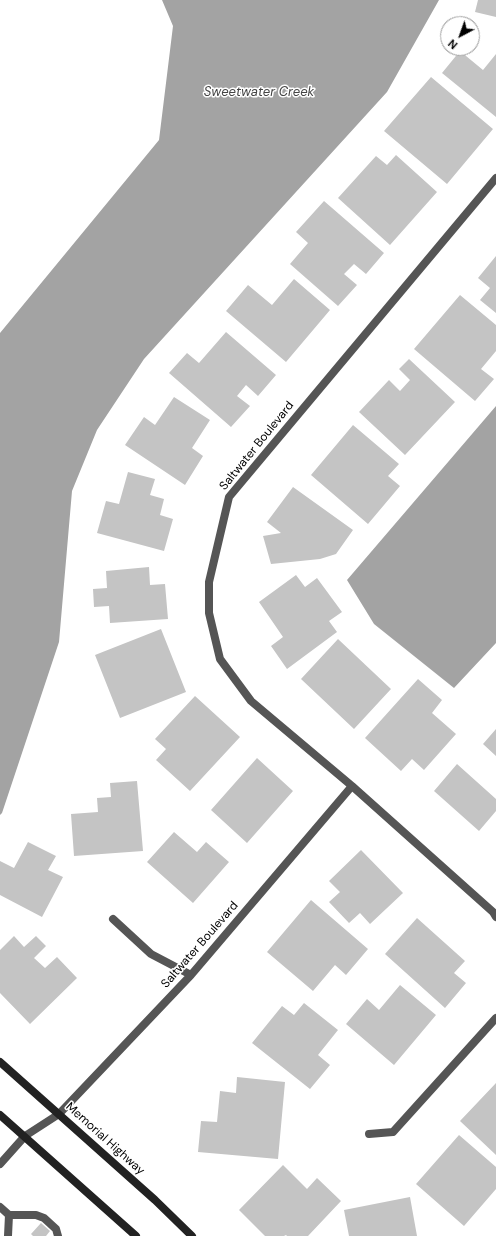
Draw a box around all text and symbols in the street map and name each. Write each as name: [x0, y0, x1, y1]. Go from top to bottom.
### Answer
north arrow: [440, 16, 480, 56]
text: N: [445, 36, 460, 52]
water label: Sweetwater Creek: [204, 85, 314, 101]
street label: Saltwater Boulevard: [217, 399, 297, 493]
street label: Saltwater Boulevard: [159, 899, 241, 991]
street label: Memorial Highway: [63, 1100, 147, 1178]

